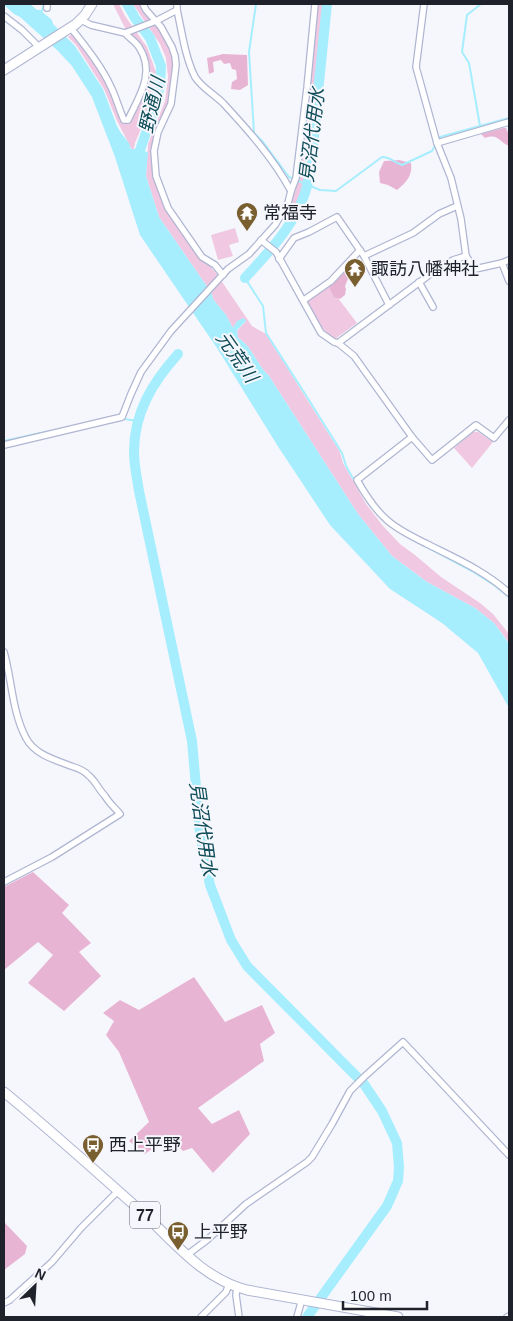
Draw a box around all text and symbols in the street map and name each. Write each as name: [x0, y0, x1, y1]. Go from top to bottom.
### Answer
water label: 野通川: [135, 73, 169, 135]
water label: 見沼代用水: [296, 85, 328, 183]
temple icon: 常福寺: [235, 201, 259, 232]
place label: 常福寺: [263, 203, 317, 223]
temple icon: 諏訪八幡神社: [343, 257, 367, 288]
place label: 諏訪八幡神社: [371, 259, 479, 279]
water label: 元荒川: [212, 328, 263, 388]
water label: 見沼代用水: [186, 780, 220, 879]
bus stop icon: 西上平野: [81, 1133, 105, 1164]
place label: 西上平野: [109, 1135, 181, 1155]
road number: 77: [130, 1202, 160, 1228]
bus stop icon: 上平野: [166, 1220, 190, 1251]
place label: 上平野: [194, 1222, 248, 1242]
north arrow: [10, 1261, 60, 1311]
text: N: [33, 1265, 48, 1284]
scale bar: [343, 1278, 427, 1310]
text: 100 m: [350, 1287, 392, 1304]

